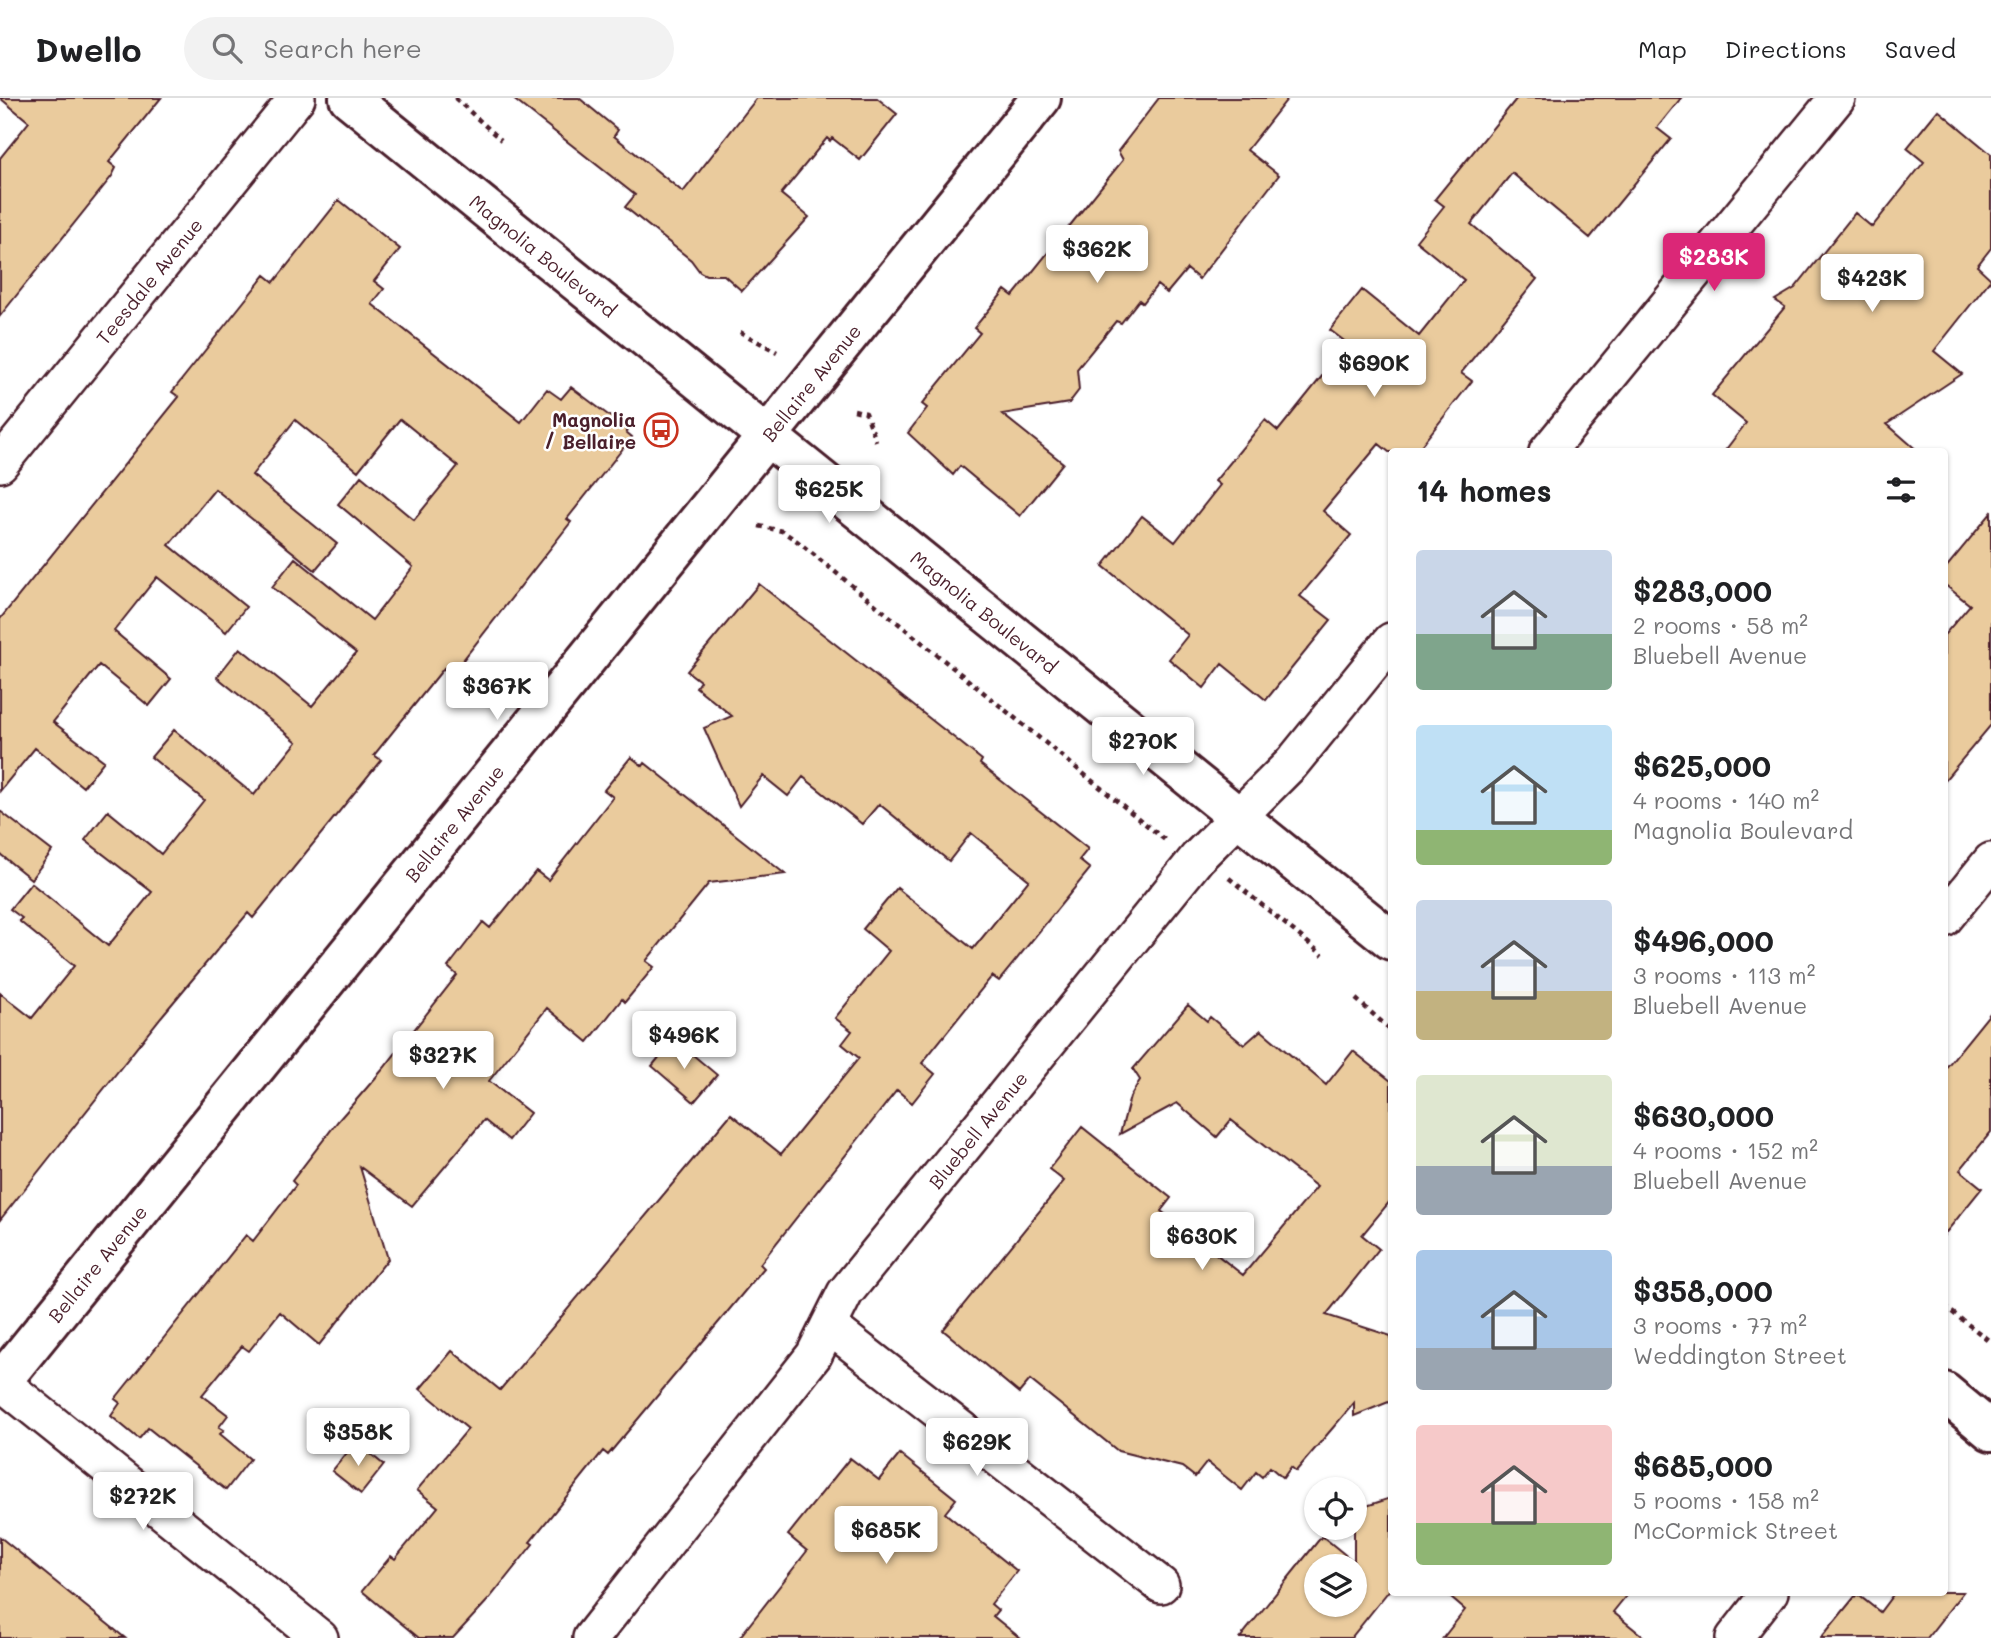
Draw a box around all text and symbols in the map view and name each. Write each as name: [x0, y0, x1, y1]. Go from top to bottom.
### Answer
search box: [184, 17, 674, 80]
text: Dwello: [35, 27, 142, 70]
icon: search: [208, 29, 246, 67]
text: Search here: [264, 31, 422, 65]
text: Map: [1638, 33, 1687, 64]
text: Directions: [1725, 33, 1847, 64]
text: Saved: [1885, 33, 1956, 64]
street label: Magnolia Boulevard: [465, 188, 622, 322]
street label: Teesdale Avenue: [90, 212, 207, 349]
pin: $362K: [1048, 226, 1146, 285]
text: $362K: [1062, 233, 1132, 263]
pin: $283K: [1665, 234, 1763, 293]
text: $283K: [1679, 241, 1749, 271]
pin: $423K: [1823, 254, 1921, 314]
text: $423K: [1837, 262, 1907, 292]
street label: Bellaire Avenue: [756, 318, 866, 446]
pin: $690K: [1325, 340, 1423, 399]
text: $690K: [1338, 347, 1410, 377]
place label: Magnolia / Bellaire: [544, 407, 636, 454]
bus stop icon: Magnolia / Bellaire: [642, 411, 680, 449]
pin: $625K: [780, 466, 878, 525]
text: 14 homes: [1416, 470, 1552, 510]
icon: filters: [1882, 471, 1920, 509]
text: $625K: [794, 473, 864, 503]
street label: Magnolia Boulevard: [906, 545, 1063, 678]
text: $283,000: [1633, 570, 1772, 610]
icon: home: [1472, 578, 1556, 662]
text: 2 rooms · 58 m²: [1633, 610, 1808, 640]
text: Bluebell Avenue: [1633, 640, 1807, 670]
pin: $367K: [448, 662, 546, 722]
text: $367K: [462, 670, 532, 700]
pin: $270K: [1094, 718, 1192, 777]
text: $270K: [1108, 725, 1178, 755]
text: $625,000: [1633, 745, 1771, 785]
icon: home: [1472, 753, 1556, 837]
street label: Bellaire Avenue: [399, 759, 509, 887]
text: 4 rooms · 140 m²: [1633, 785, 1819, 815]
text: Magnolia Boulevard: [1633, 815, 1853, 845]
text: $496,000: [1633, 920, 1774, 960]
icon: home: [1472, 928, 1556, 1012]
text: 3 rooms · 113 m²: [1633, 960, 1815, 990]
text: Bluebell Avenue: [1633, 990, 1807, 1020]
pin: $496K: [635, 1012, 733, 1071]
text: $496K: [648, 1019, 720, 1049]
pin: $327K: [394, 1032, 492, 1091]
text: $327K: [409, 1039, 477, 1069]
street label: Bluebell Avenue: [922, 1066, 1032, 1193]
text: $630,000: [1633, 1095, 1774, 1135]
icon: home: [1472, 1103, 1556, 1187]
text: 4 rooms · 152 m²: [1633, 1135, 1818, 1165]
text: Bluebell Avenue: [1633, 1165, 1807, 1195]
street label: Bellaire Avenue: [42, 1200, 152, 1327]
pin: $630K: [1153, 1212, 1251, 1272]
text: $630K: [1166, 1220, 1238, 1250]
text: $358,000: [1633, 1270, 1773, 1310]
icon: home: [1472, 1278, 1556, 1362]
text: 3 rooms · 77 m²: [1633, 1310, 1807, 1340]
text: Weddington Street: [1633, 1340, 1847, 1370]
pin: $358K: [309, 1408, 407, 1468]
text: $358K: [323, 1416, 393, 1446]
pin: $629K: [928, 1418, 1026, 1478]
text: $629K: [942, 1426, 1012, 1456]
text: $685,000: [1633, 1445, 1773, 1485]
icon: home: [1472, 1453, 1556, 1537]
pin: $272K: [94, 1472, 192, 1532]
map controls: [1304, 1477, 1367, 1617]
button: locate: [1304, 1477, 1367, 1540]
text: $272K: [109, 1480, 177, 1510]
text: 5 rooms · 158 m²: [1633, 1485, 1819, 1515]
pin: $685K: [837, 1506, 935, 1566]
text: $685K: [851, 1514, 921, 1544]
text: McCormick Street: [1633, 1515, 1838, 1545]
button: layers: [1304, 1554, 1367, 1617]

